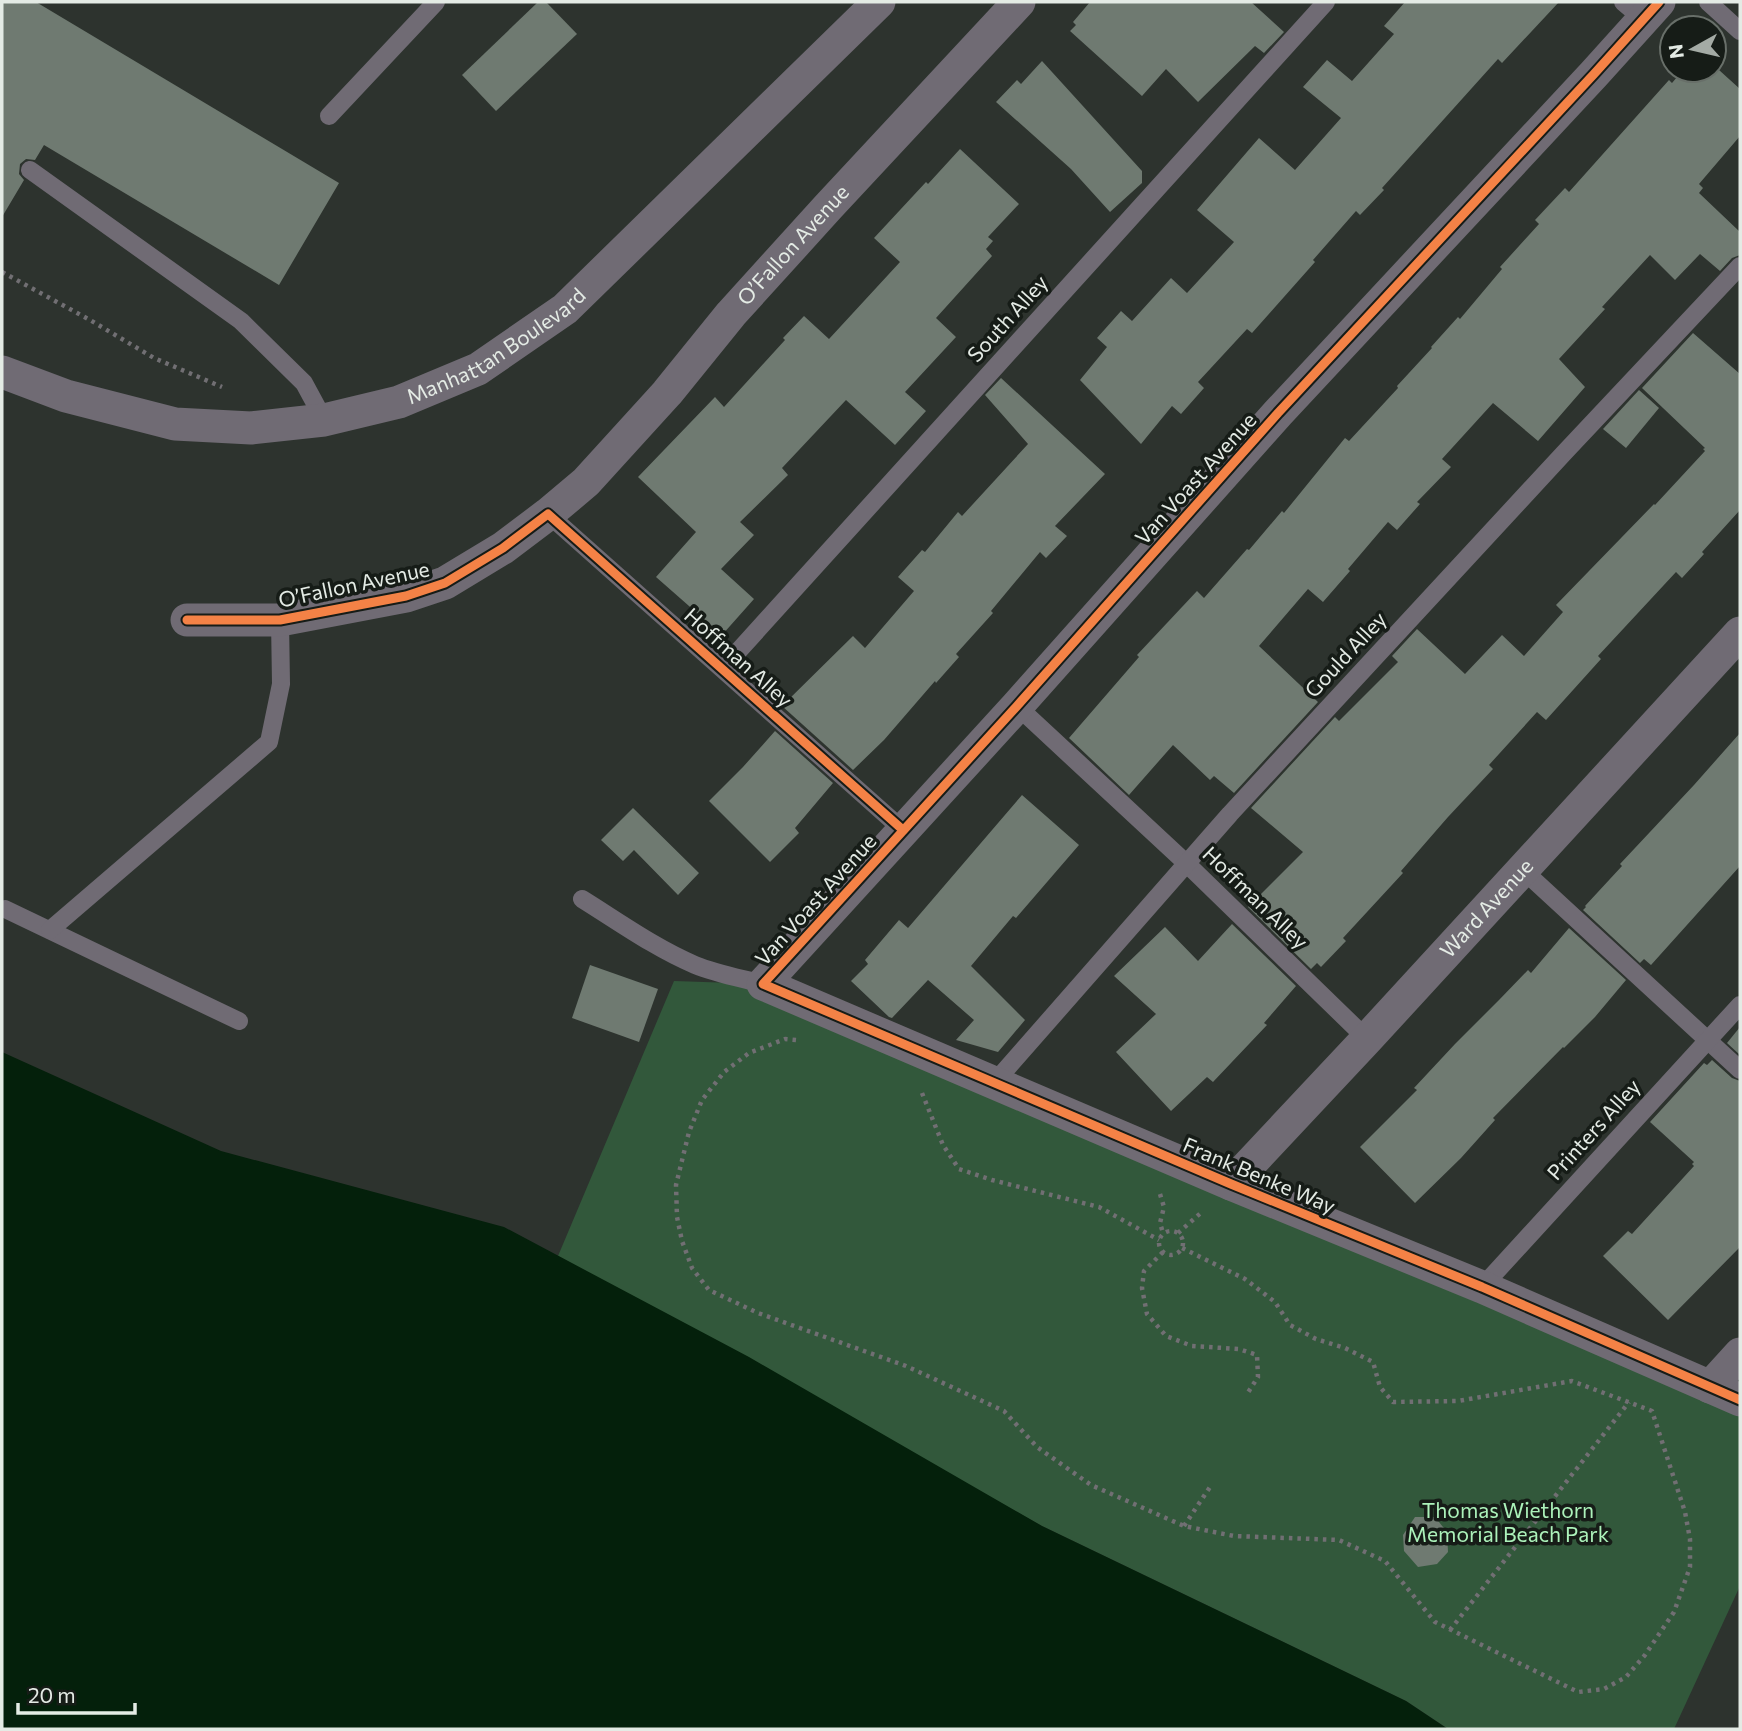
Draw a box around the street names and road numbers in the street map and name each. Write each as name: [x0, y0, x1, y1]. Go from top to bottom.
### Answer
street label: O’Fallon Avenue: [731, 179, 853, 310]
street label: South Alley: [961, 269, 1052, 367]
street label: Manhattan Boulevard: [402, 282, 590, 409]
street label: Van Voast Avenue: [1129, 407, 1261, 549]
street label: O’Fallon Avenue: [276, 555, 432, 612]
street label: Hoffman Alley: [680, 602, 798, 712]
street label: Gould Alley: [1299, 606, 1391, 702]
street label: Van Voast Avenue: [749, 828, 881, 970]
street label: Hoffman Alley: [1198, 841, 1314, 953]
street label: Ward Avenue: [1434, 853, 1537, 962]
street label: Printers Alley: [1541, 1073, 1645, 1185]
street label: Frank Benke Way: [1180, 1131, 1340, 1218]

